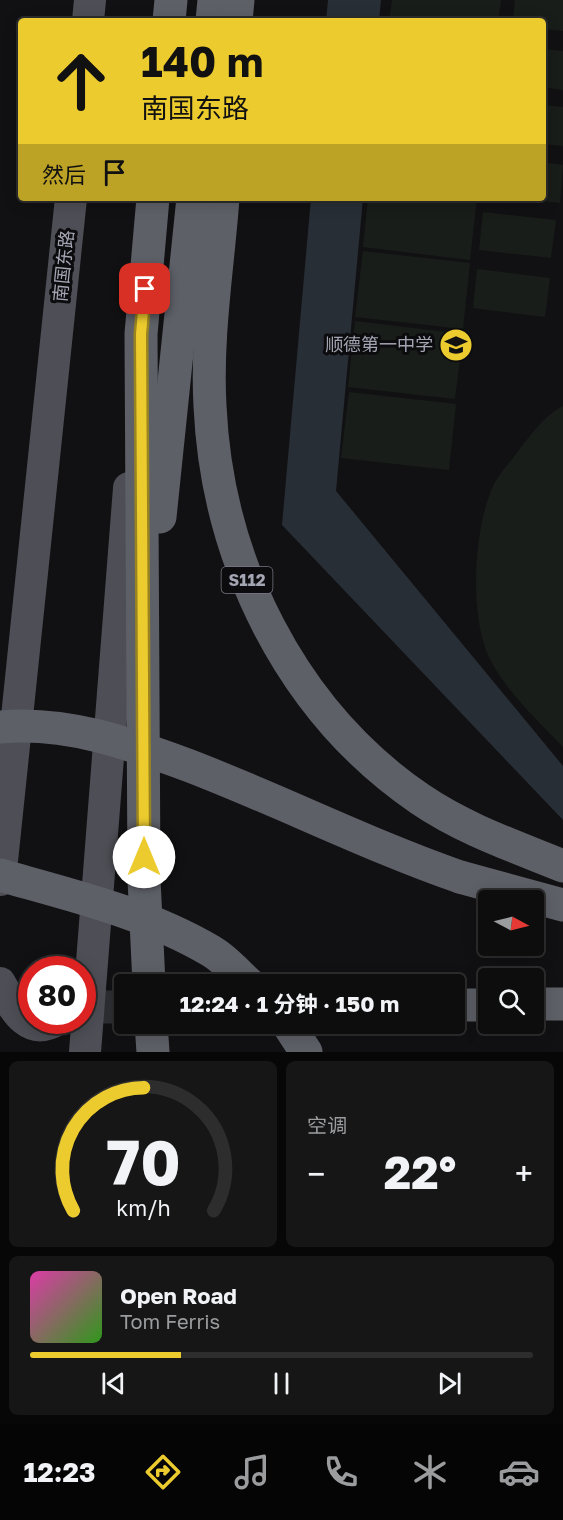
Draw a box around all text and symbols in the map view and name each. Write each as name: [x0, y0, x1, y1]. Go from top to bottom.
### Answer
text: 140 m: [141, 36, 263, 86]
icon: ahead: [42, 42, 120, 120]
text: 南国东路: [141, 92, 249, 124]
icon: arrive: [98, 156, 131, 189]
text: 然后: [42, 161, 86, 188]
street label: 南国东路: [48, 229, 78, 303]
pin: [119, 263, 170, 314]
icon: arrive: [128, 272, 161, 305]
school or university icon: 顺德第一中学: [438, 327, 474, 363]
place label: 顺德第一中学: [325, 333, 433, 355]
road number: S112: [222, 567, 272, 593]
position arrow: [112, 825, 176, 889]
north arrow: [478, 890, 544, 956]
map controls: [478, 890, 544, 1034]
speed limit sign: 80: [18, 956, 96, 1034]
button: search: [478, 968, 544, 1034]
text: 12:24 · 1 分钟 · 150 m: [180, 990, 399, 1017]
text: 空调: [307, 1113, 347, 1137]
text: 70: [106, 1124, 180, 1199]
text: 22°: [384, 1145, 456, 1199]
text: −: [307, 1154, 325, 1193]
text: +: [515, 1154, 533, 1193]
text: km/h: [116, 1195, 170, 1221]
text: Open Road: [120, 1282, 237, 1309]
text: Tom Ferris: [120, 1309, 220, 1333]
icon: previous: [97, 1367, 130, 1400]
icon: pause: [265, 1367, 298, 1400]
icon: next: [433, 1367, 466, 1400]
icon: directions: [142, 1451, 184, 1493]
icon: music: [231, 1451, 273, 1493]
icon: phone: [320, 1451, 362, 1493]
icon: climate: [409, 1451, 451, 1493]
icon: car: [498, 1451, 540, 1493]
text: 12:23: [23, 1456, 95, 1488]

